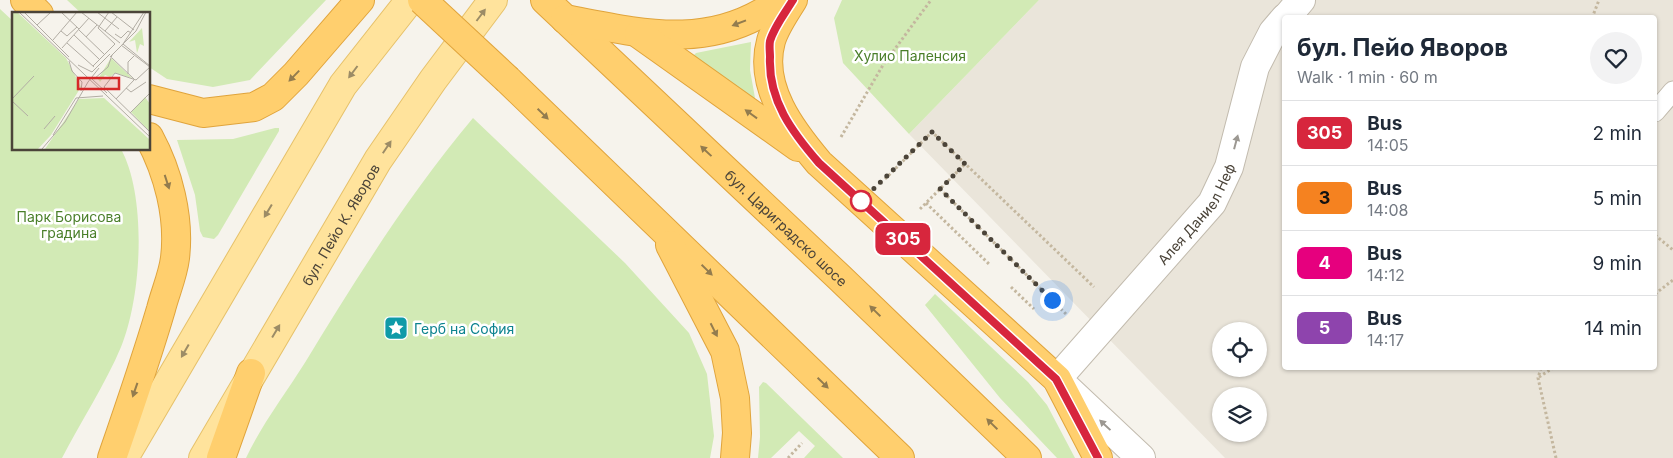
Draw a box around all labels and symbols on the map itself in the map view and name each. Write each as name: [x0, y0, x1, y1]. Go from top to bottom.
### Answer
one-way arrow: [476, 9, 487, 22]
inset map: [12, 12, 150, 150]
one-way arrow: [731, 20, 746, 27]
park label: Хулио Паленсия: [854, 47, 966, 64]
one-way arrow: [347, 65, 358, 78]
one-way arrow: [288, 70, 300, 82]
one-way arrow: [537, 108, 549, 120]
one-way arrow: [744, 109, 758, 119]
one-way arrow: [1232, 134, 1240, 149]
one-way arrow: [382, 140, 392, 154]
one-way arrow: [700, 145, 712, 157]
street label: бул. Пейо К. Яворов: [298, 160, 383, 288]
street label: Алея Даниел Неф: [1154, 160, 1238, 268]
street label: бул. Цариградско шосе: [722, 166, 851, 289]
one-way arrow: [164, 175, 172, 190]
unlabelled marker: [850, 190, 872, 212]
one-way arrow: [264, 205, 273, 218]
park label: Парк Борисова градина: [17, 208, 121, 241]
line badge: 305: [874, 223, 932, 255]
one-way arrow: [700, 264, 712, 276]
your location: [1040, 288, 1065, 313]
one-way arrow: [869, 305, 881, 317]
place icon: Герб на София: [383, 315, 409, 341]
place label: Герб на София: [414, 320, 514, 337]
one-way arrow: [710, 322, 718, 337]
one-way arrow: [271, 324, 280, 338]
one-way arrow: [181, 344, 190, 358]
one-way arrow: [817, 377, 829, 389]
one-way arrow: [131, 383, 139, 398]
one-way arrow: [986, 418, 998, 430]
one-way arrow: [1100, 419, 1112, 431]

